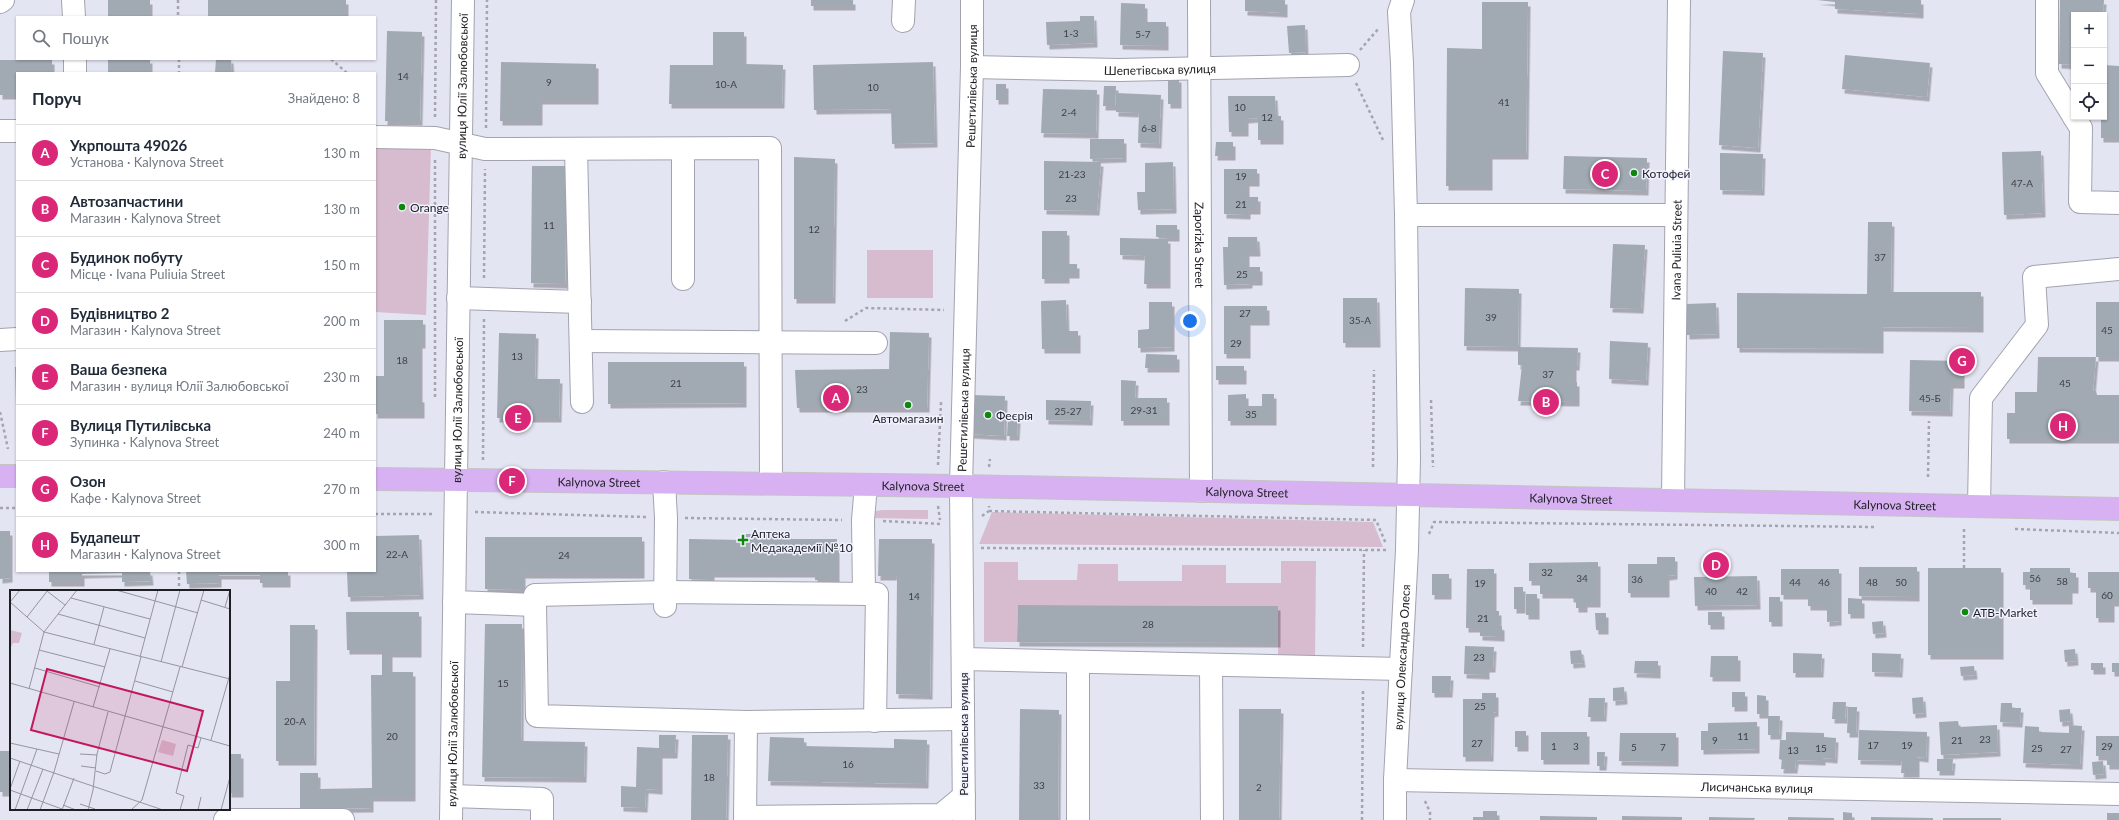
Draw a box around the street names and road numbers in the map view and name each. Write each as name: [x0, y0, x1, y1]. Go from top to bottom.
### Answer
street label: вулиця Юлії Залюбовської: [453, 12, 470, 159]
street label: Решетилівська вулиця: [962, 24, 980, 148]
street label: Шепетівська вулиця: [1104, 60, 1216, 78]
street label: Ivana Puliuia Street: [1668, 199, 1684, 301]
street label: Zaporizka Street: [1192, 202, 1208, 289]
street label: вулиця Юлії Залюбовської: [448, 336, 466, 483]
street label: Решетилівська вулиця: [954, 348, 972, 472]
street label: Kalynova Street: [557, 474, 641, 490]
street label: Kalynova Street: [881, 478, 965, 494]
street label: Kalynova Street: [1205, 483, 1289, 500]
street label: Kalynova Street: [1529, 490, 1613, 506]
street label: Kalynova Street: [1853, 496, 1937, 513]
street label: вулиця Олександра Олеся: [1390, 584, 1413, 730]
street label: вулиця Юлії Залюбовської: [444, 660, 461, 807]
street label: Решетилівська вулиця: [956, 672, 971, 796]
street label: Лисичанська вулиця: [1700, 778, 1813, 796]

